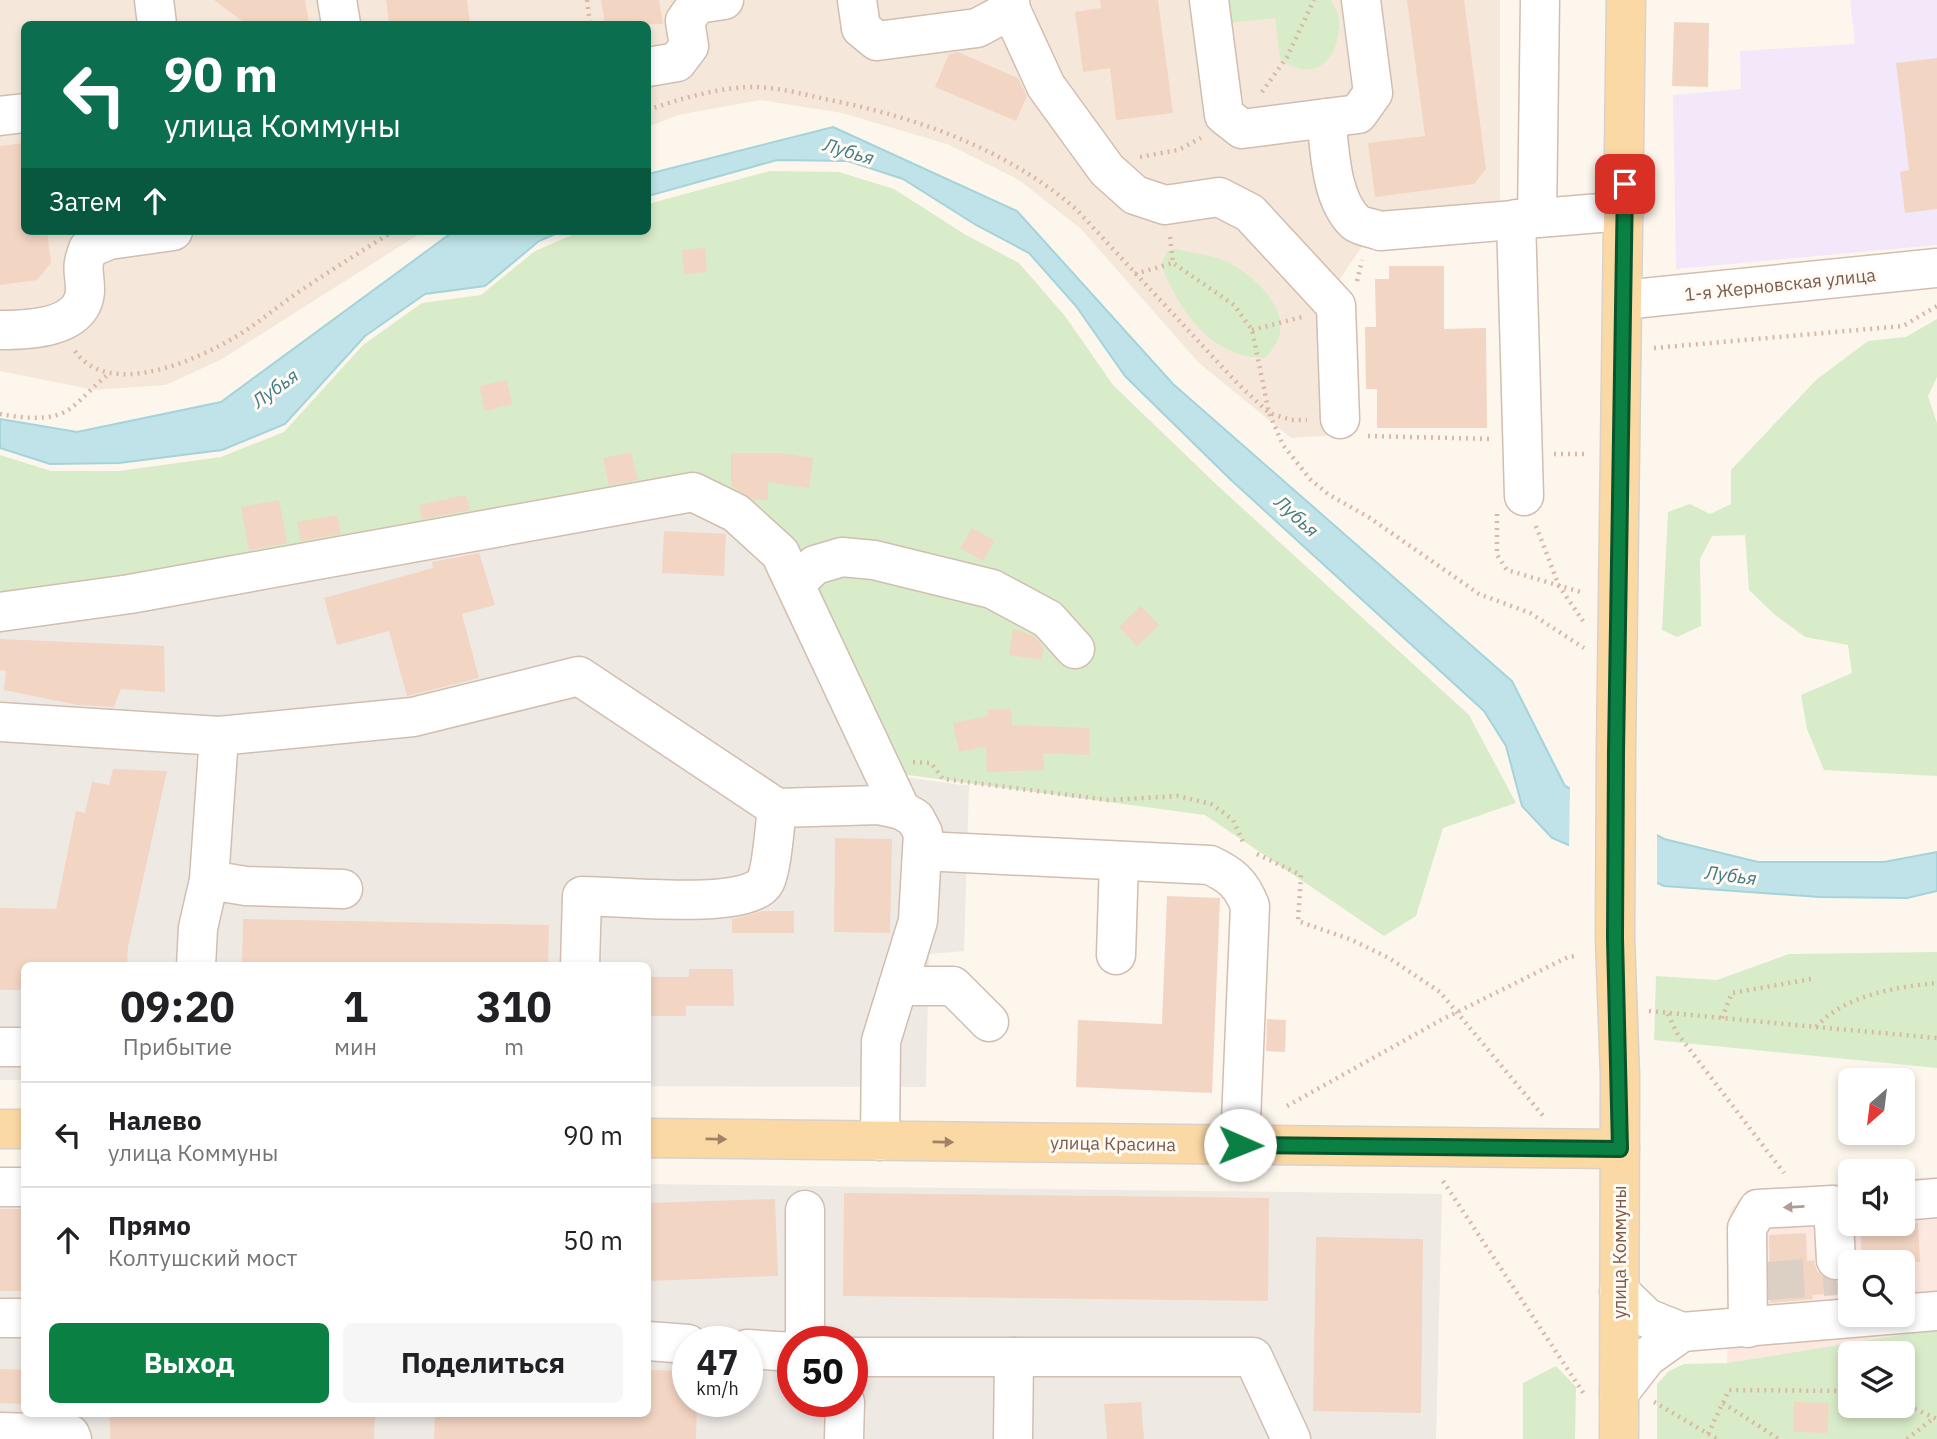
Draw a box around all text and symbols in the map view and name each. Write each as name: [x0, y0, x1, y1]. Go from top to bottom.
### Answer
text: 90 m: [164, 42, 278, 105]
icon: left: [49, 49, 140, 140]
text: улица Коммуны: [164, 104, 401, 146]
water label: Лубья: [820, 132, 877, 170]
pin: [1595, 154, 1655, 214]
icon: arrive: [1606, 165, 1644, 203]
icon: ahead: [136, 182, 174, 220]
text: Затем: [49, 184, 122, 218]
street label: 1-я Жерновская улица: [1683, 263, 1877, 306]
water label: Лубья: [246, 363, 303, 413]
water label: Лубья: [1269, 489, 1324, 542]
water label: Лубья: [1703, 860, 1758, 890]
text: 09:20: [120, 979, 235, 1034]
text: 1: [343, 979, 368, 1034]
text: 310: [476, 979, 552, 1034]
text: Прибытие: [123, 1031, 232, 1061]
text: мин: [334, 1031, 377, 1061]
text: m: [504, 1031, 524, 1061]
north arrow: [1838, 1068, 1914, 1144]
map controls: [1838, 1068, 1915, 1418]
text: Налево: [108, 1103, 202, 1137]
position arrow: [1203, 1108, 1277, 1182]
icon: left: [49, 1116, 87, 1154]
text: 90 m: [563, 1118, 623, 1152]
street label: улица Красина: [1050, 1131, 1177, 1156]
one-way arrow: [705, 1133, 727, 1145]
one-way arrow: [932, 1136, 954, 1148]
text: улица Коммуны: [108, 1137, 278, 1167]
button: sound: [1838, 1159, 1915, 1236]
street label: улица Коммуны: [1608, 1185, 1631, 1319]
one-way arrow: [1783, 1202, 1805, 1213]
text: Прямо: [108, 1208, 191, 1242]
icon: ahead: [49, 1221, 87, 1259]
text: 50 m: [563, 1223, 623, 1257]
text: Колтушский мост: [108, 1242, 297, 1272]
button: search: [1838, 1250, 1915, 1327]
button: Выход: [49, 1323, 329, 1403]
button: Поделиться: [343, 1323, 623, 1403]
speed limit sign: 50: [777, 1326, 868, 1417]
text: 47: [696, 1339, 739, 1385]
button: layers: [1838, 1341, 1915, 1418]
text: km/h: [696, 1377, 739, 1400]

